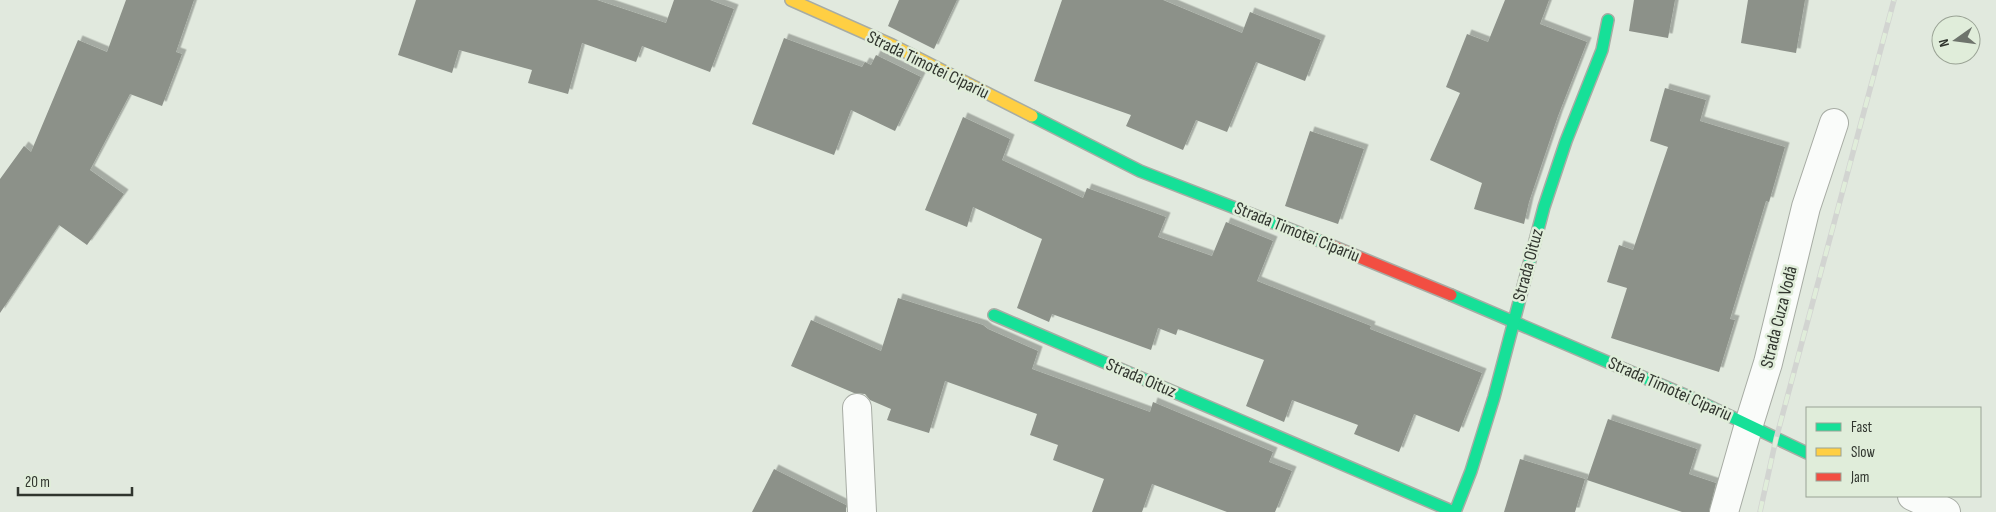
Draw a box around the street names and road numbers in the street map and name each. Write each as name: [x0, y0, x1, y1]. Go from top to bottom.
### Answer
street label: Strada Timotei Cipariu: [864, 26, 992, 104]
street label: Strada Timotei Cipariu: [1231, 197, 1363, 267]
street label: Strada Oituz: [1508, 226, 1548, 303]
street label: Strada Cuza Vodă: [1756, 264, 1802, 370]
street label: Strada Timotei Cipariu: [1605, 352, 1735, 426]
street label: Strada Oituz: [1103, 354, 1180, 402]

